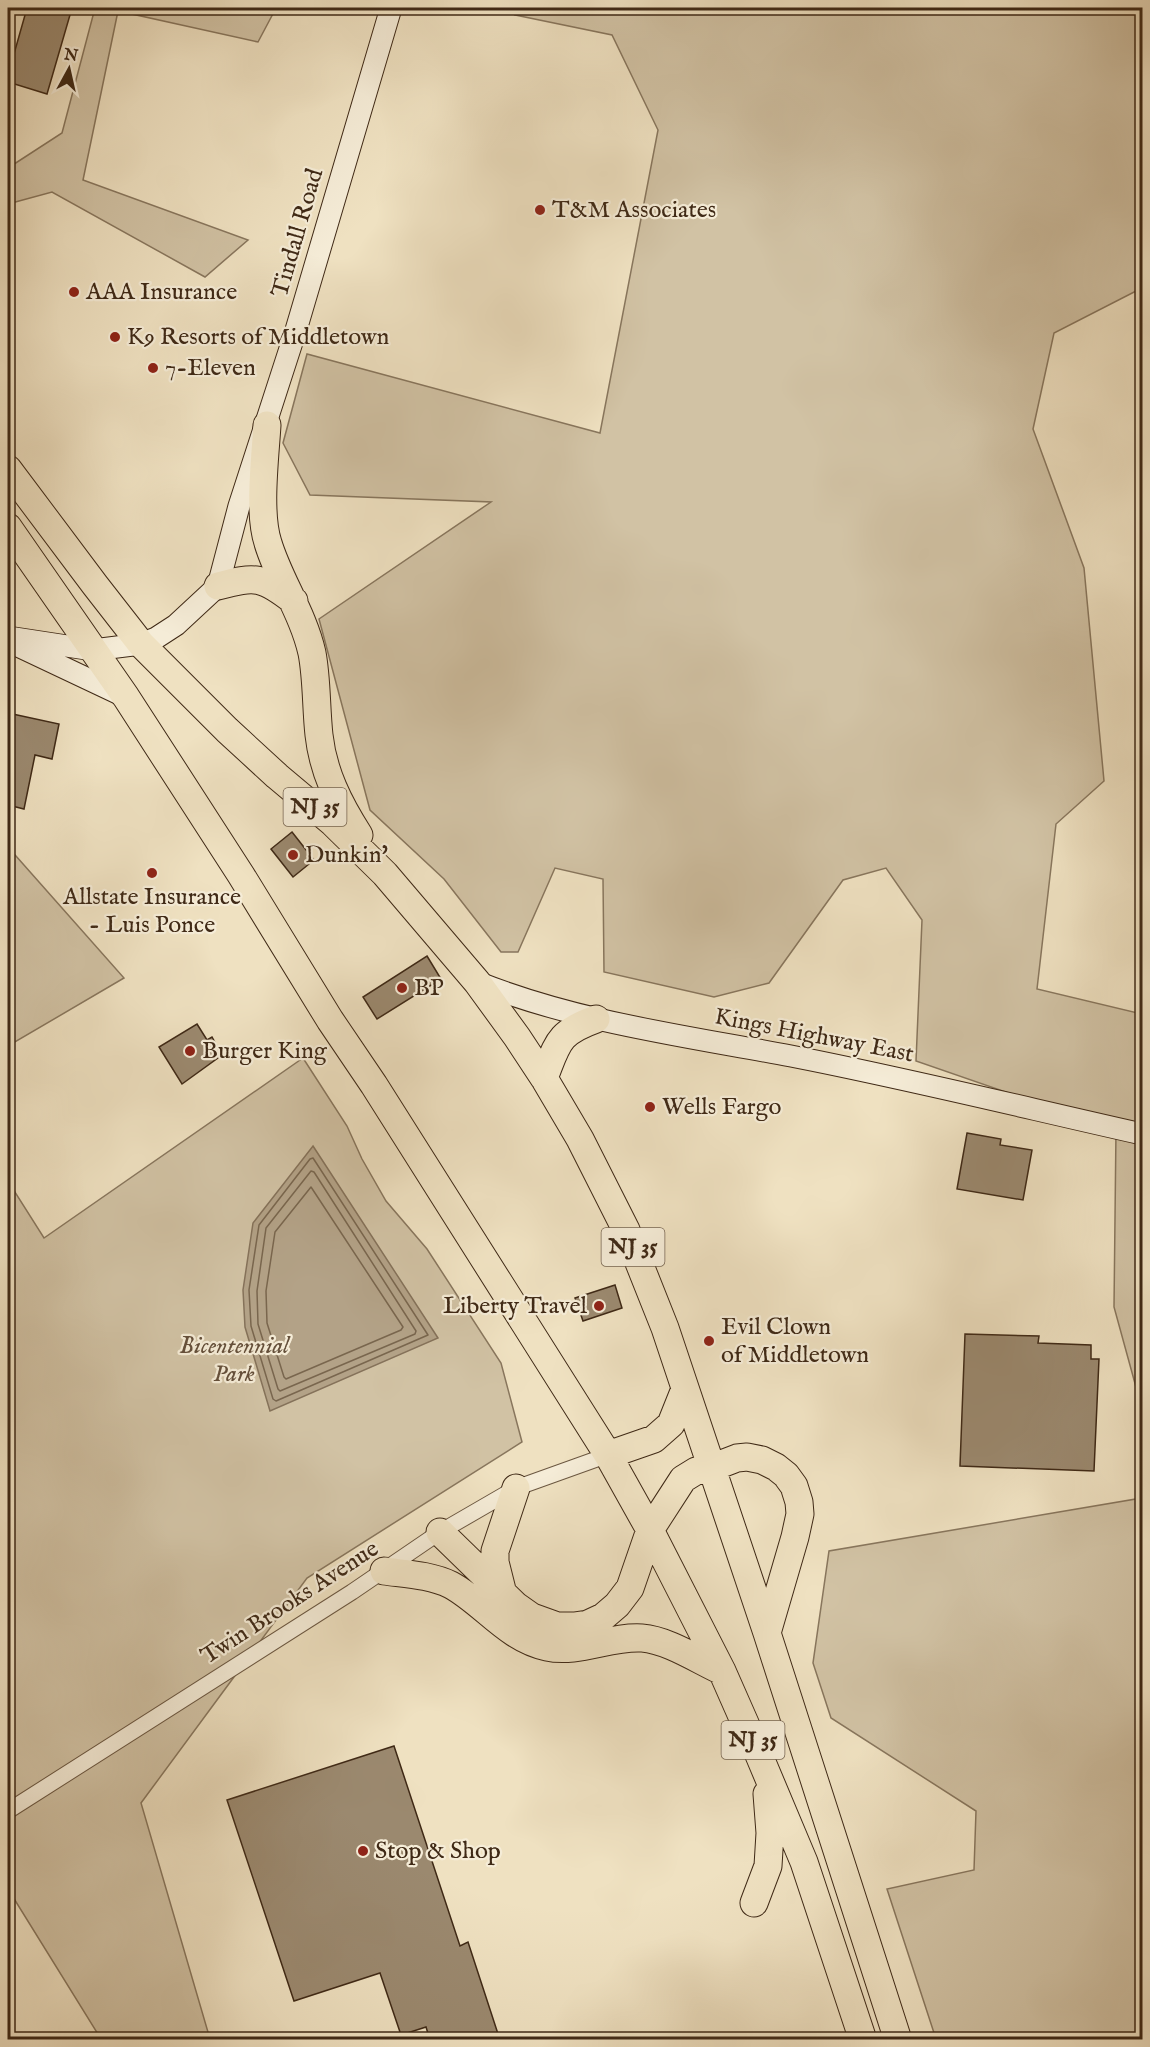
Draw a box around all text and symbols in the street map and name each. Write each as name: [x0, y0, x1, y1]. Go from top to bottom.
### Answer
north arrow: [39, 39, 99, 99]
text: N: [62, 45, 79, 67]
street label: Tindall Road: [265, 165, 331, 301]
place label: T&M Associates: [552, 195, 716, 226]
marker: T&M Associates: [533, 203, 547, 217]
place label: AAA Insurance: [85, 277, 237, 308]
marker: AAA Insurance: [67, 285, 81, 299]
place label: K9 Resorts of Middletown: [127, 322, 390, 353]
marker: K9 Resorts of Middletown: [108, 330, 122, 344]
place label: 7-Eleven: [165, 353, 256, 384]
marker: 7-Eleven: [146, 361, 160, 375]
road number: NJ 35: [284, 788, 346, 826]
place label: Dunkin': [305, 840, 388, 871]
marker: Dunkin': [286, 848, 300, 862]
marker: Allstate Insurance - Luis Ponce: [145, 866, 159, 880]
place label: Allstate Insurance - Luis Ponce: [62, 882, 241, 941]
place label: BP: [414, 973, 444, 1004]
marker: BP: [395, 981, 409, 995]
street label: Kings Highway East: [712, 1001, 916, 1071]
place label: Burger King: [202, 1036, 328, 1067]
marker: Burger King: [183, 1044, 197, 1058]
place label: Wells Fargo: [662, 1092, 782, 1123]
marker: Wells Fargo: [643, 1100, 657, 1114]
road number: NJ 35: [602, 1228, 664, 1266]
place label: Liberty Travel: [443, 1291, 587, 1322]
marker: Liberty Travel: [592, 1299, 606, 1313]
place label: Evil Clown of Middletown: [721, 1312, 869, 1371]
park label: Bicentennial Park: [179, 1331, 291, 1390]
marker: Evil Clown of Middletown: [702, 1334, 716, 1348]
street label: Twin Brooks Avenue: [195, 1534, 385, 1672]
road number: NJ 35: [722, 1721, 784, 1759]
place label: Stop & Shop: [375, 1836, 501, 1867]
marker: Stop & Shop: [356, 1844, 370, 1858]

